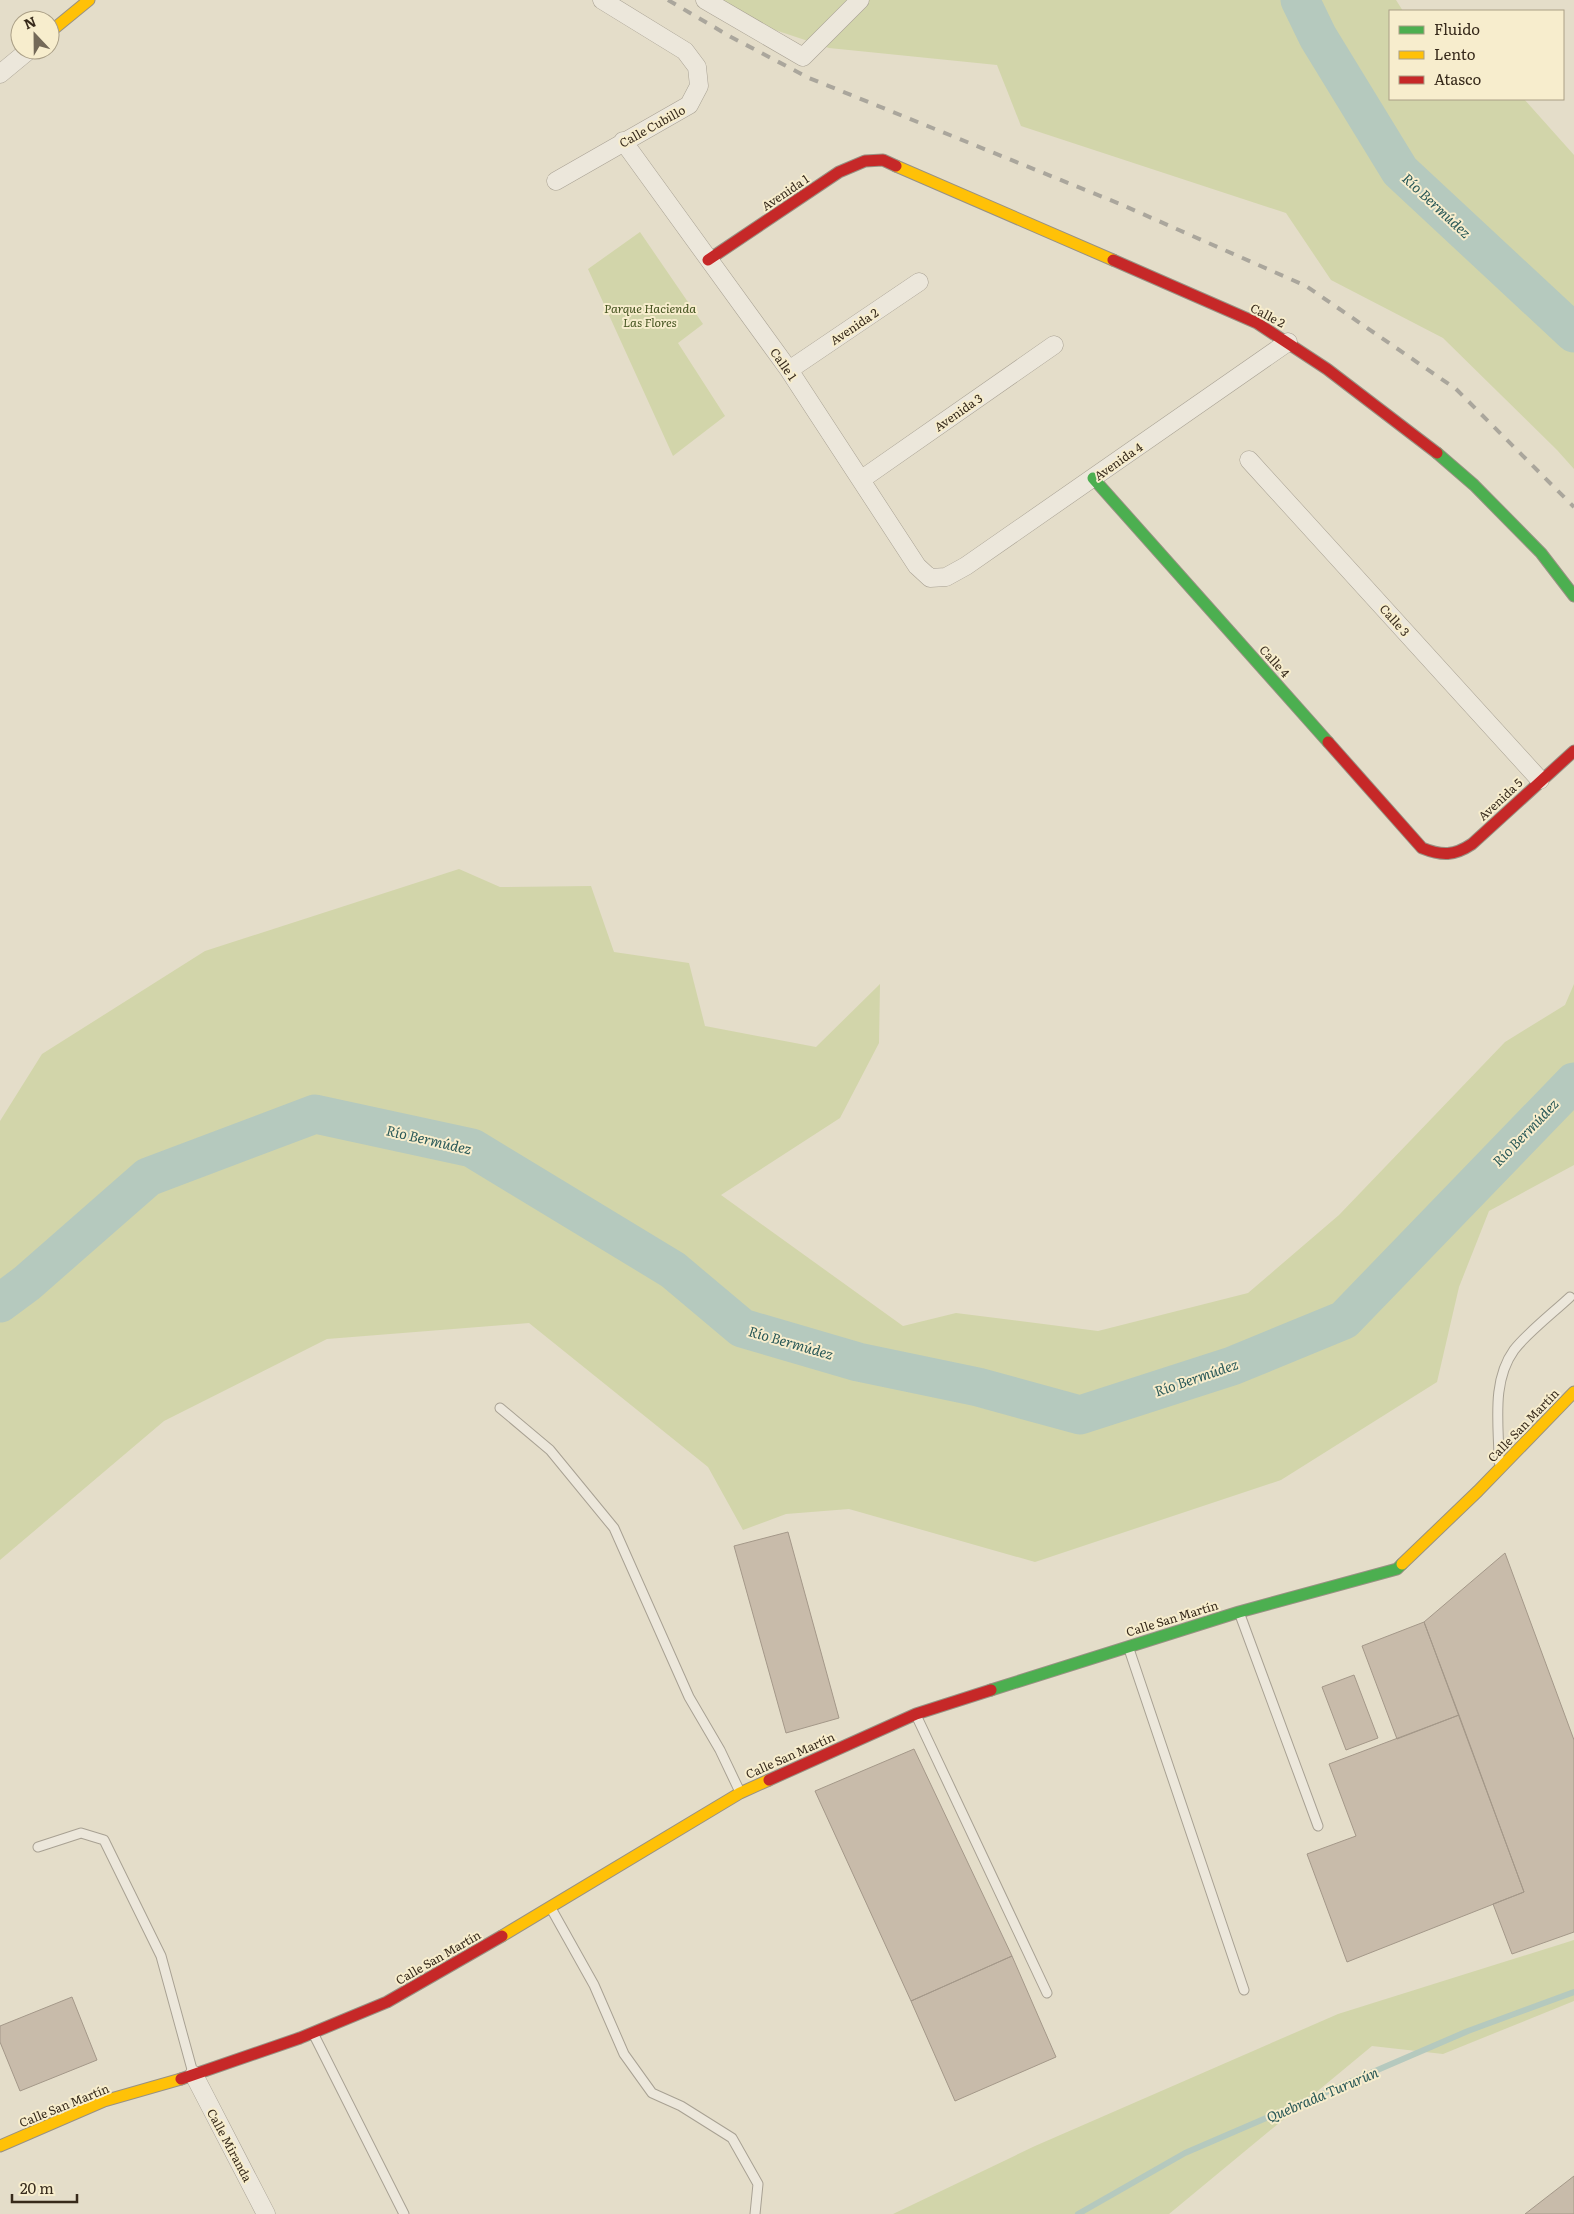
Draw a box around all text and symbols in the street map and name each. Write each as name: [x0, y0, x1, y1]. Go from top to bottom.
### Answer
north arrow: [10, 10, 60, 60]
text: N: [21, 10, 39, 33]
legend: [1389, 10, 1564, 100]
text: Fluido: [1434, 17, 1480, 40]
text: Lento: [1434, 42, 1476, 65]
text: Atasco: [1434, 67, 1481, 90]
street label: Calle Cubillo: [616, 100, 688, 152]
water label: Río Bermúdez: [1398, 168, 1476, 242]
street label: Avenida 1: [758, 169, 812, 214]
street label: Calle 2: [1247, 298, 1289, 332]
park label: Parque Hacienda Las Flores: [604, 299, 696, 331]
street label: Avenida 2: [826, 303, 882, 349]
street label: Calle 1: [766, 344, 802, 384]
street label: Avenida 3: [930, 389, 986, 435]
street label: Avenida 4: [1090, 438, 1146, 484]
street label: Calle 3: [1376, 600, 1414, 640]
street label: Calle 4: [1256, 641, 1295, 681]
street label: Avenida 5: [1474, 774, 1526, 824]
water label: Río Bermúdez: [1488, 1094, 1563, 1170]
water label: Río Bermúdez: [384, 1119, 474, 1159]
water label: Río Bermúdez: [746, 1320, 836, 1364]
water label: Río Bermúdez: [1152, 1353, 1241, 1401]
street label: Calle San Martín: [1483, 1384, 1563, 1466]
street label: Calle San Martín: [1124, 1595, 1220, 1641]
street label: Calle San Martín: [743, 1727, 837, 1783]
street label: Calle San Martín: [392, 1925, 484, 1989]
water label: Quebrada Tururún: [1263, 2061, 1382, 2127]
street label: Calle San Martín: [16, 2079, 112, 2131]
street label: Calle Miranda: [203, 2105, 257, 2185]
scale bar: [12, 2172, 78, 2204]
text: 20 m: [20, 2176, 54, 2199]

